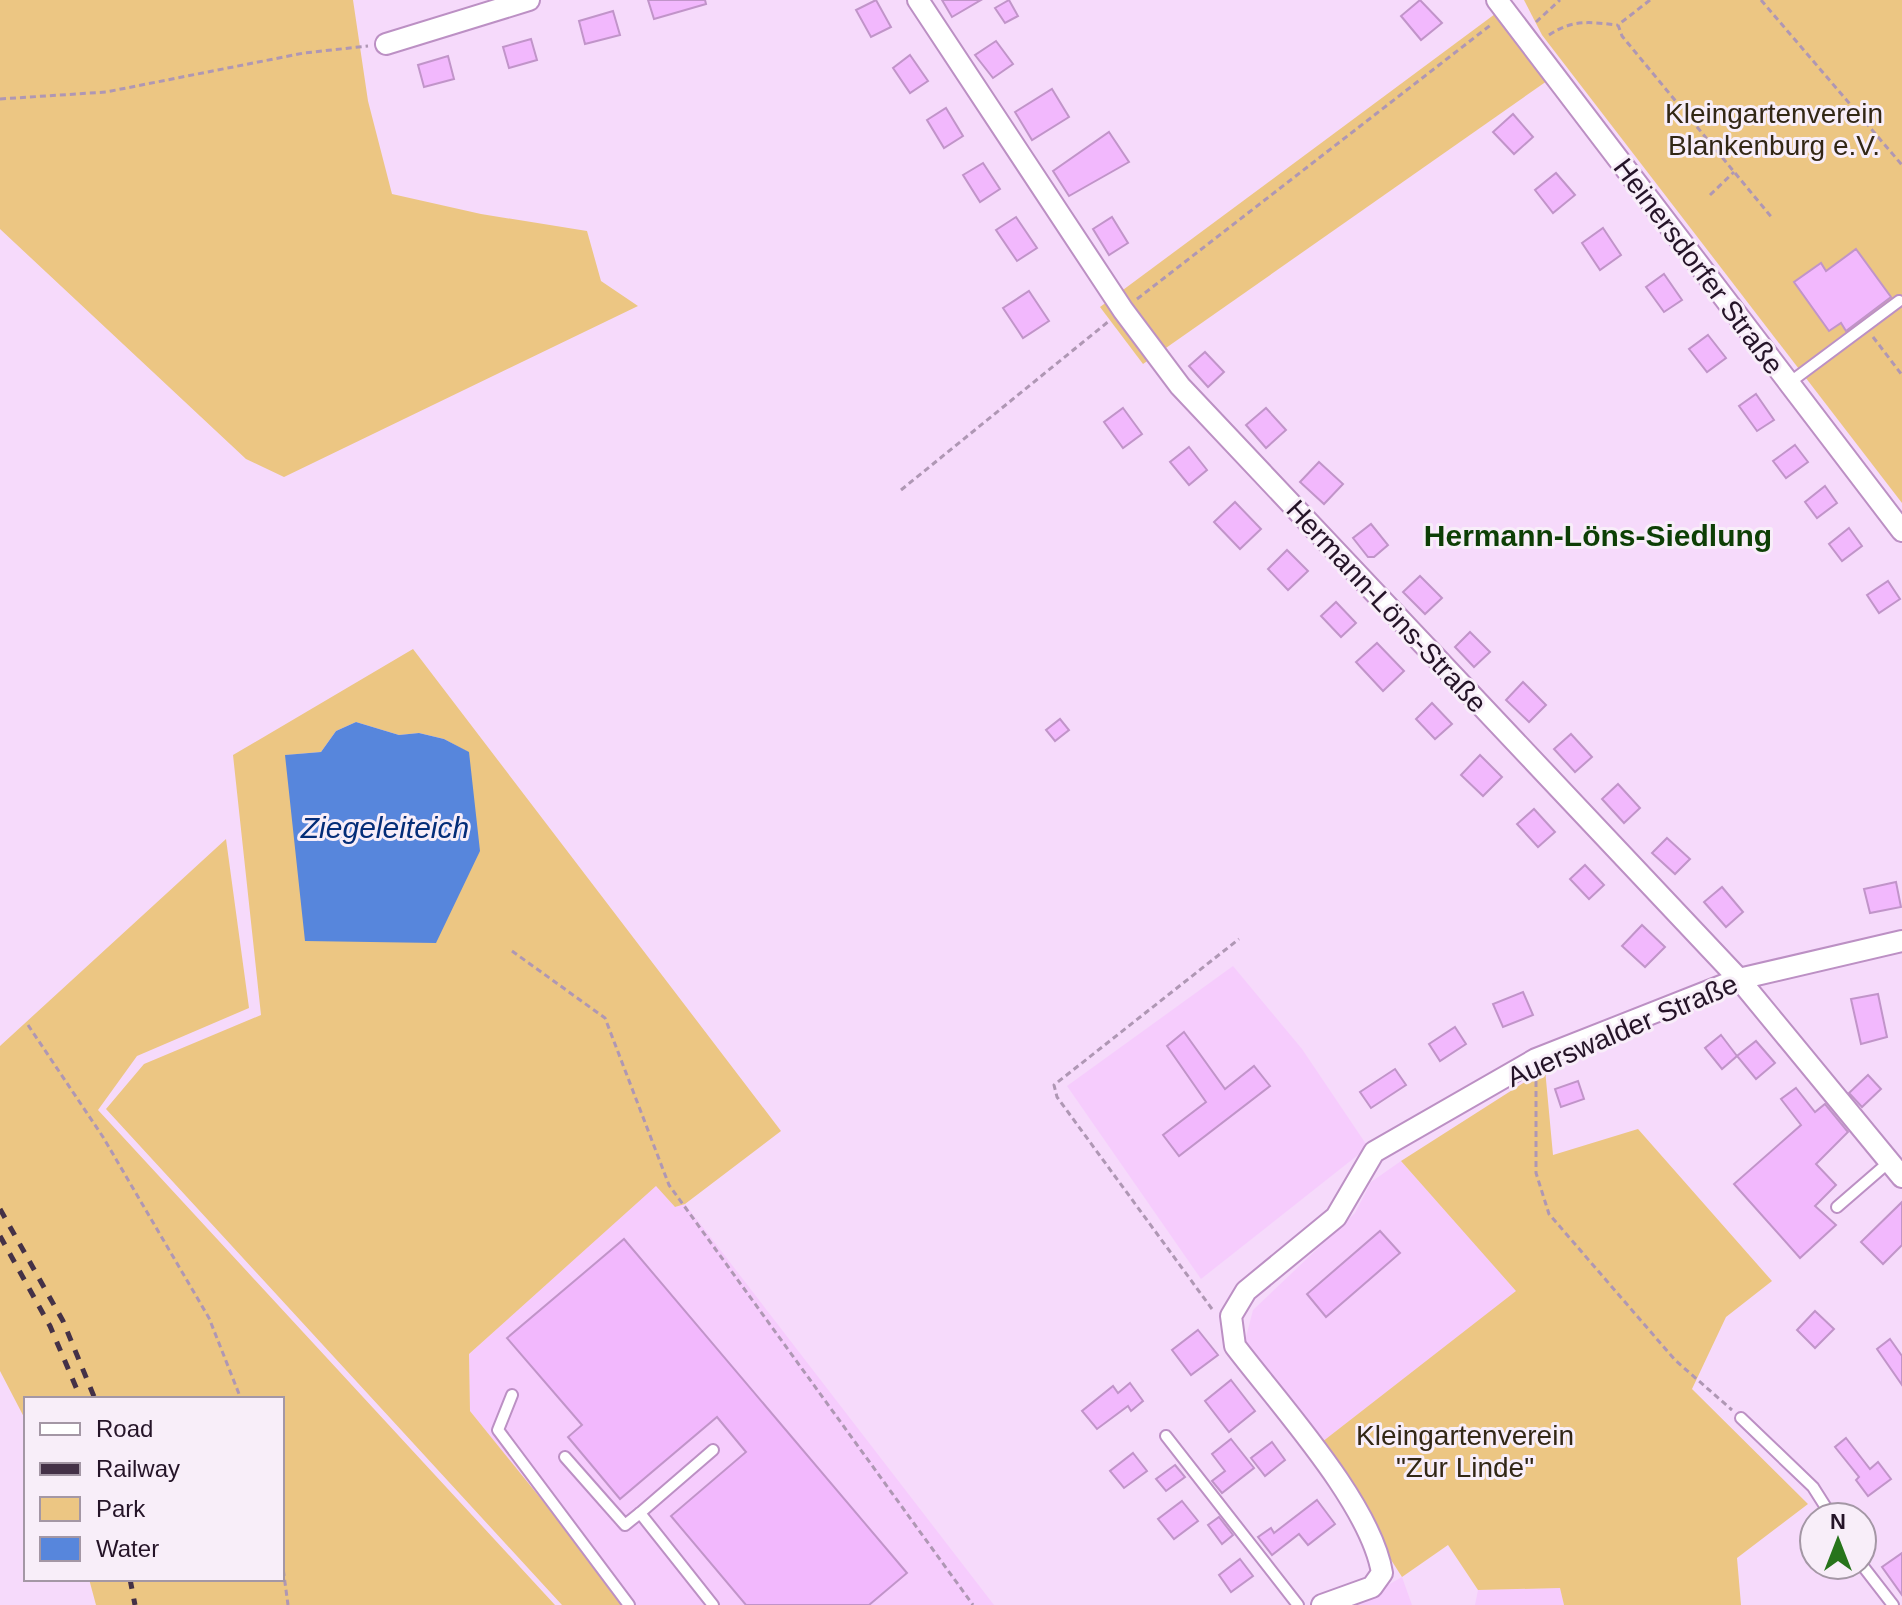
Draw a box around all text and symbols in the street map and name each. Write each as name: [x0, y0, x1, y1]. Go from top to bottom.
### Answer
park label: Kleingartenverein Blankenburg e.V.: [1665, 98, 1883, 161]
street label: Heinersdorfer Straße: [1608, 153, 1790, 380]
street label: Hermann-Löns-Straße: [1280, 494, 1493, 719]
district label: Hermann-Löns-Siedlung: [1424, 519, 1772, 552]
water label: Ziegeleiteich: [300, 811, 469, 844]
street label: Auerswalder Straße: [1502, 968, 1742, 1093]
legend: [24, 1397, 284, 1581]
text: Road: [96, 1415, 153, 1442]
park label: Kleingartenverein "Zur Linde": [1356, 1420, 1574, 1483]
text: Railway: [96, 1455, 180, 1482]
text: Park: [96, 1495, 146, 1522]
north arrow: [1798, 1501, 1878, 1581]
text: N: [1830, 1509, 1846, 1534]
text: Water: [96, 1535, 159, 1562]

